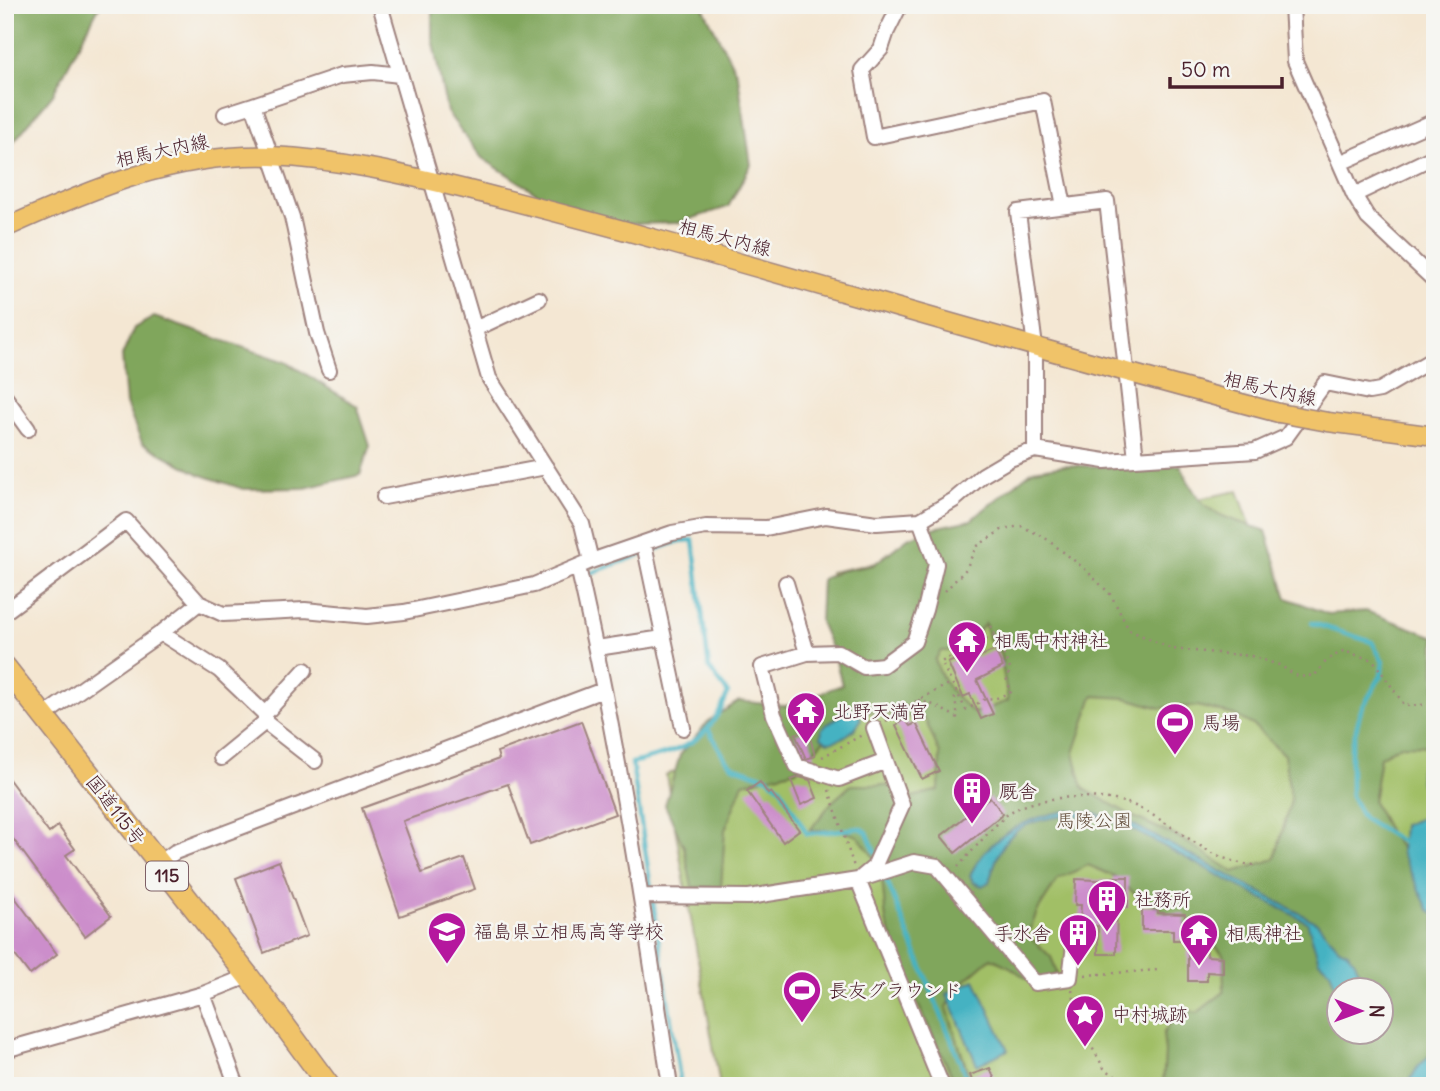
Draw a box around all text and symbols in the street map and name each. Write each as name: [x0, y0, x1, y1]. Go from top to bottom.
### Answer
scale bar: [1170, 46, 1282, 90]
text: 50 m: [1181, 56, 1230, 83]
street label: 相馬大内線: [113, 128, 211, 172]
street label: 相馬大内線: [676, 213, 774, 261]
street label: 相馬大内線: [1221, 366, 1319, 410]
temple icon: 相馬中村神社: [946, 619, 988, 674]
place label: 相馬中村神社: [994, 628, 1108, 652]
temple icon: 北野天満宮: [785, 690, 827, 745]
place label: 北野天満宮: [833, 699, 928, 723]
sports icon: 馬場: [1154, 701, 1196, 756]
place label: 馬場: [1202, 710, 1240, 734]
street label: 国道115号: [81, 770, 151, 850]
building icon: 厩舎: [951, 770, 993, 825]
place label: 厩舎: [999, 779, 1037, 803]
park label: 馬陵公園: [1056, 808, 1132, 832]
road number: 115: [146, 862, 188, 890]
building icon: 社務所: [1086, 878, 1128, 933]
place label: 社務所: [1134, 887, 1191, 911]
school or university icon: 福島県立相馬高等学校: [426, 910, 468, 965]
building icon: 手水舎: [1057, 912, 1099, 967]
temple icon: 相馬神社: [1178, 912, 1220, 967]
place label: 福島県立相馬高等学校: [474, 919, 664, 943]
place label: 手水舎: [994, 921, 1051, 945]
place label: 相馬神社: [1226, 921, 1302, 945]
sports icon: 長友グラウンド: [781, 969, 823, 1024]
north arrow: [1324, 976, 1394, 1046]
place label: 長友グラウンド: [829, 978, 962, 1002]
place icon: 中村城跡: [1064, 993, 1106, 1048]
place label: 中村城跡: [1112, 1002, 1188, 1026]
text: N: [1365, 1005, 1389, 1018]

